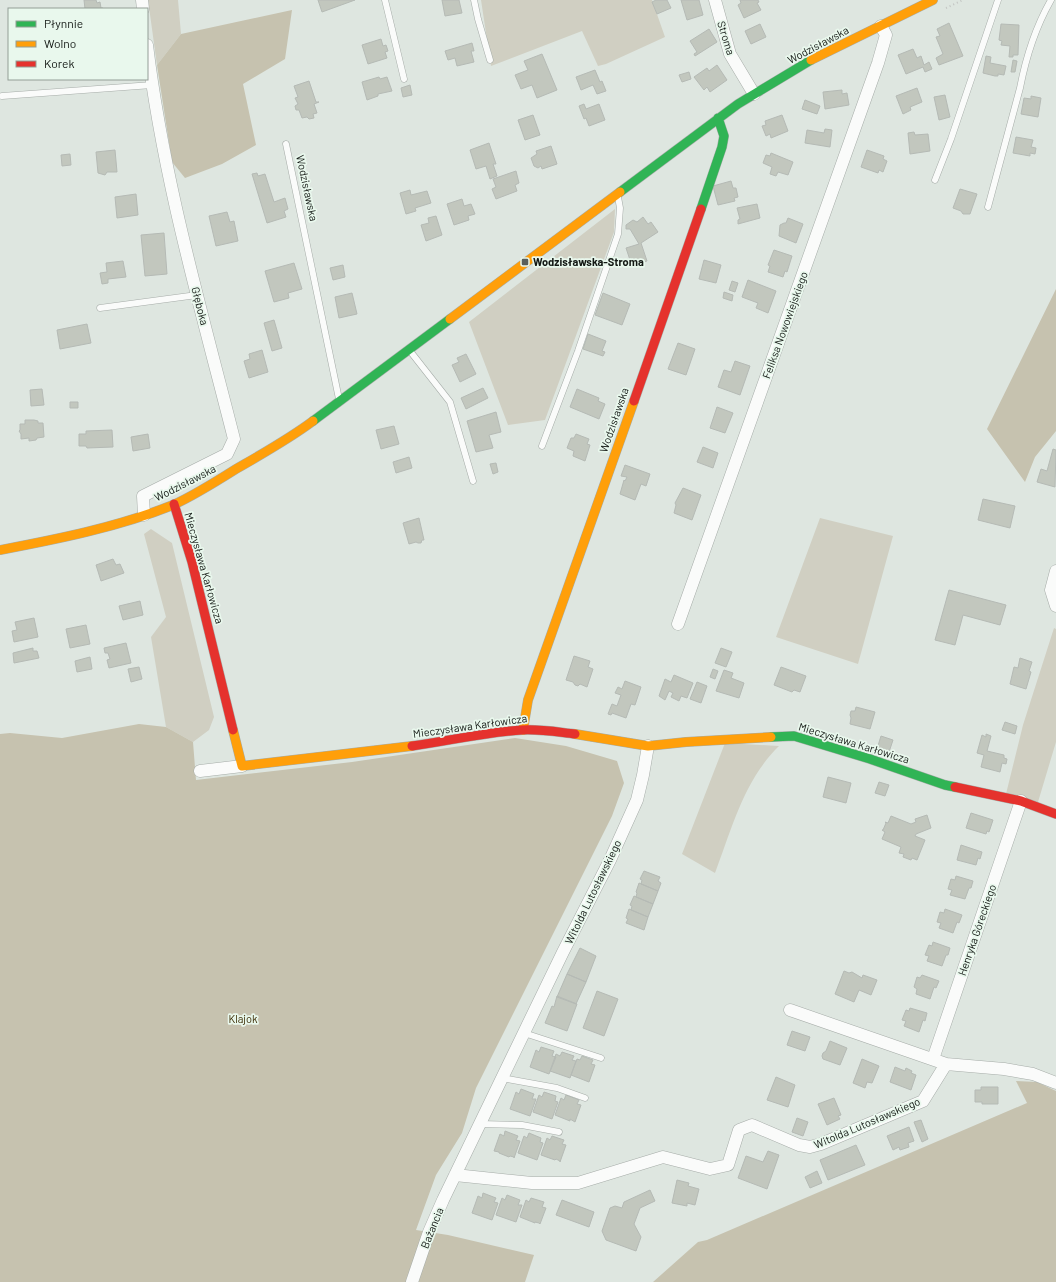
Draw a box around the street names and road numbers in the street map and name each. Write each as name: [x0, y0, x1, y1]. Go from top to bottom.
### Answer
street label: Stroma: [715, 19, 738, 57]
street label: Wodzisławska: [785, 23, 851, 66]
street label: Wodzisławska: [294, 154, 321, 222]
street label: Feliksa Nowowiejskiego: [759, 270, 810, 380]
street label: Głęboka: [189, 285, 212, 327]
street label: Wodzisławska: [596, 386, 631, 454]
street label: Wodzisławska: [152, 461, 218, 504]
street label: Mieczysława Karłowicza: [182, 511, 227, 625]
street label: Mieczysława Karłowicza: [412, 711, 528, 740]
street label: Mieczysława Karłowicza: [797, 719, 911, 766]
street label: Witolda Lutosławskiego: [562, 838, 623, 946]
street label: Henryka Góreckiego: [955, 882, 998, 977]
street label: Witolda Lutosławskiego: [812, 1094, 922, 1151]
street label: Bażancia: [417, 1205, 446, 1250]

